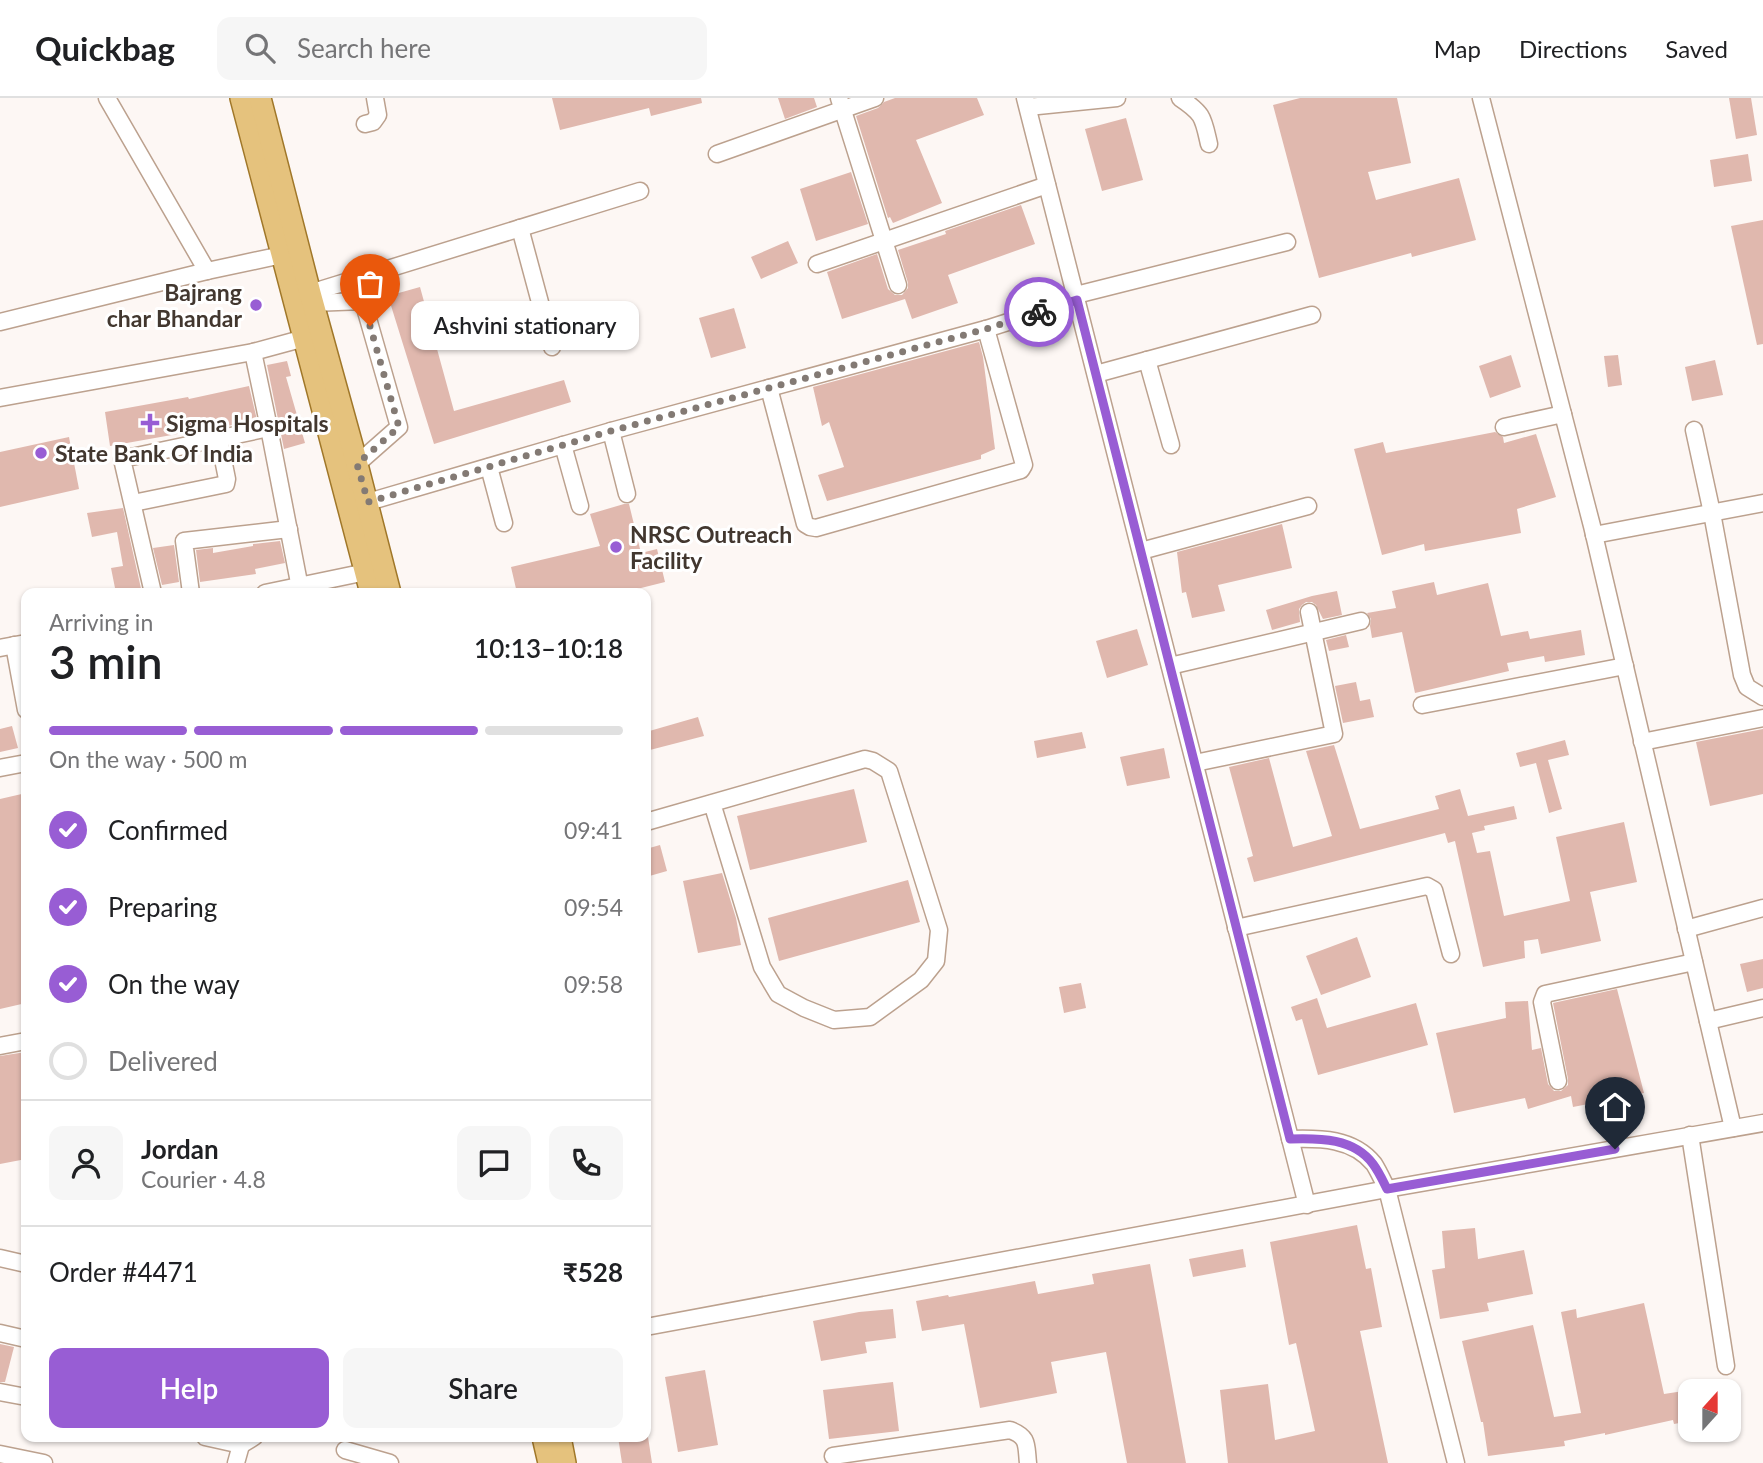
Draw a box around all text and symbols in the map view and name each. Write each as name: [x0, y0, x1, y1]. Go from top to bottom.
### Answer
search box: [217, 17, 707, 80]
text: Quickbag: [35, 28, 175, 68]
icon: search: [241, 29, 279, 67]
text: Search here: [297, 32, 431, 64]
text: Map: [1434, 34, 1481, 63]
text: Directions: [1519, 34, 1627, 63]
text: Saved: [1665, 34, 1728, 63]
pin: [340, 254, 400, 326]
icon: bag: [351, 265, 389, 303]
courier: [1004, 277, 1074, 347]
place label: Bajrang char Bhandar: [107, 278, 242, 332]
icon: bike: [1020, 293, 1058, 331]
marker: Bajrang char Bhandar: [248, 297, 264, 313]
callout: Ashvini stationary: [412, 302, 640, 350]
text: Ashvini stationary: [434, 311, 616, 339]
place label: Sigma Hospitals: [166, 409, 329, 437]
marker: Sigma Hospitals: [140, 413, 160, 433]
place label: State Bank Of India: [55, 439, 253, 467]
marker: State Bank Of India: [33, 445, 49, 461]
place label: NRSC Outreach Facility: [630, 520, 792, 574]
marker: NRSC Outreach Facility: [608, 539, 624, 555]
text: Arriving in: [49, 608, 153, 636]
text: 10:13–10:18: [474, 632, 623, 664]
text: 3 min: [49, 634, 163, 689]
text: On the way · 500 m: [49, 745, 248, 773]
icon: check: [49, 811, 87, 849]
text: Confirmed: [108, 814, 228, 846]
text: 09:41: [564, 816, 623, 844]
icon: check: [49, 888, 87, 926]
text: Preparing: [108, 891, 217, 923]
text: 09:54: [564, 893, 623, 921]
icon: check: [49, 965, 87, 1003]
text: On the way: [108, 968, 240, 1000]
text: 09:58: [564, 970, 623, 998]
text: Delivered: [108, 1045, 218, 1077]
pin: [1585, 1077, 1645, 1149]
icon: home: [1596, 1088, 1634, 1126]
button: person: [49, 1126, 123, 1200]
button: chat: [457, 1126, 531, 1200]
button: phone: [549, 1126, 623, 1200]
text: Jordan: [141, 1133, 219, 1165]
text: Courier · 4.8: [141, 1165, 266, 1193]
text: Order #4471: [49, 1256, 198, 1288]
text: ₹528: [563, 1256, 623, 1288]
button: Help: [49, 1348, 329, 1428]
button: Share: [343, 1348, 623, 1428]
north arrow: [1678, 1379, 1741, 1442]
map controls: [1678, 1379, 1741, 1442]

